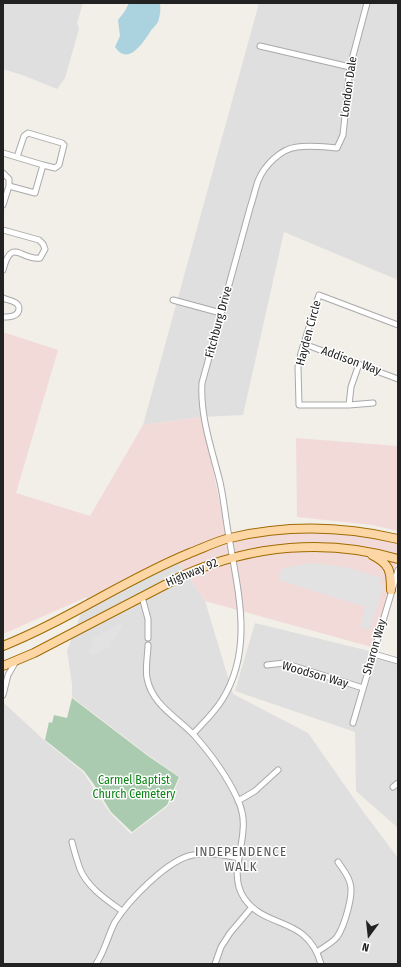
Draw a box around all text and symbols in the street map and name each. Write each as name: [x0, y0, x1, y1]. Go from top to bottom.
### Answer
street label: London Dale: [338, 56, 360, 118]
street label: Fitchburg Drive: [203, 285, 235, 359]
street label: Hayden Circle: [293, 299, 325, 367]
street label: Addison Way: [319, 344, 383, 378]
street label: Highway 92: [164, 556, 220, 590]
street label: Sharon Way: [360, 618, 390, 676]
street label: Woodson Way: [280, 659, 350, 691]
park label: Carmel Baptist Church Cemetery: [93, 774, 175, 802]
district label: INDEPENDENCE WALK: [195, 844, 287, 875]
north arrow: [349, 915, 389, 955]
text: N: [361, 940, 371, 954]

